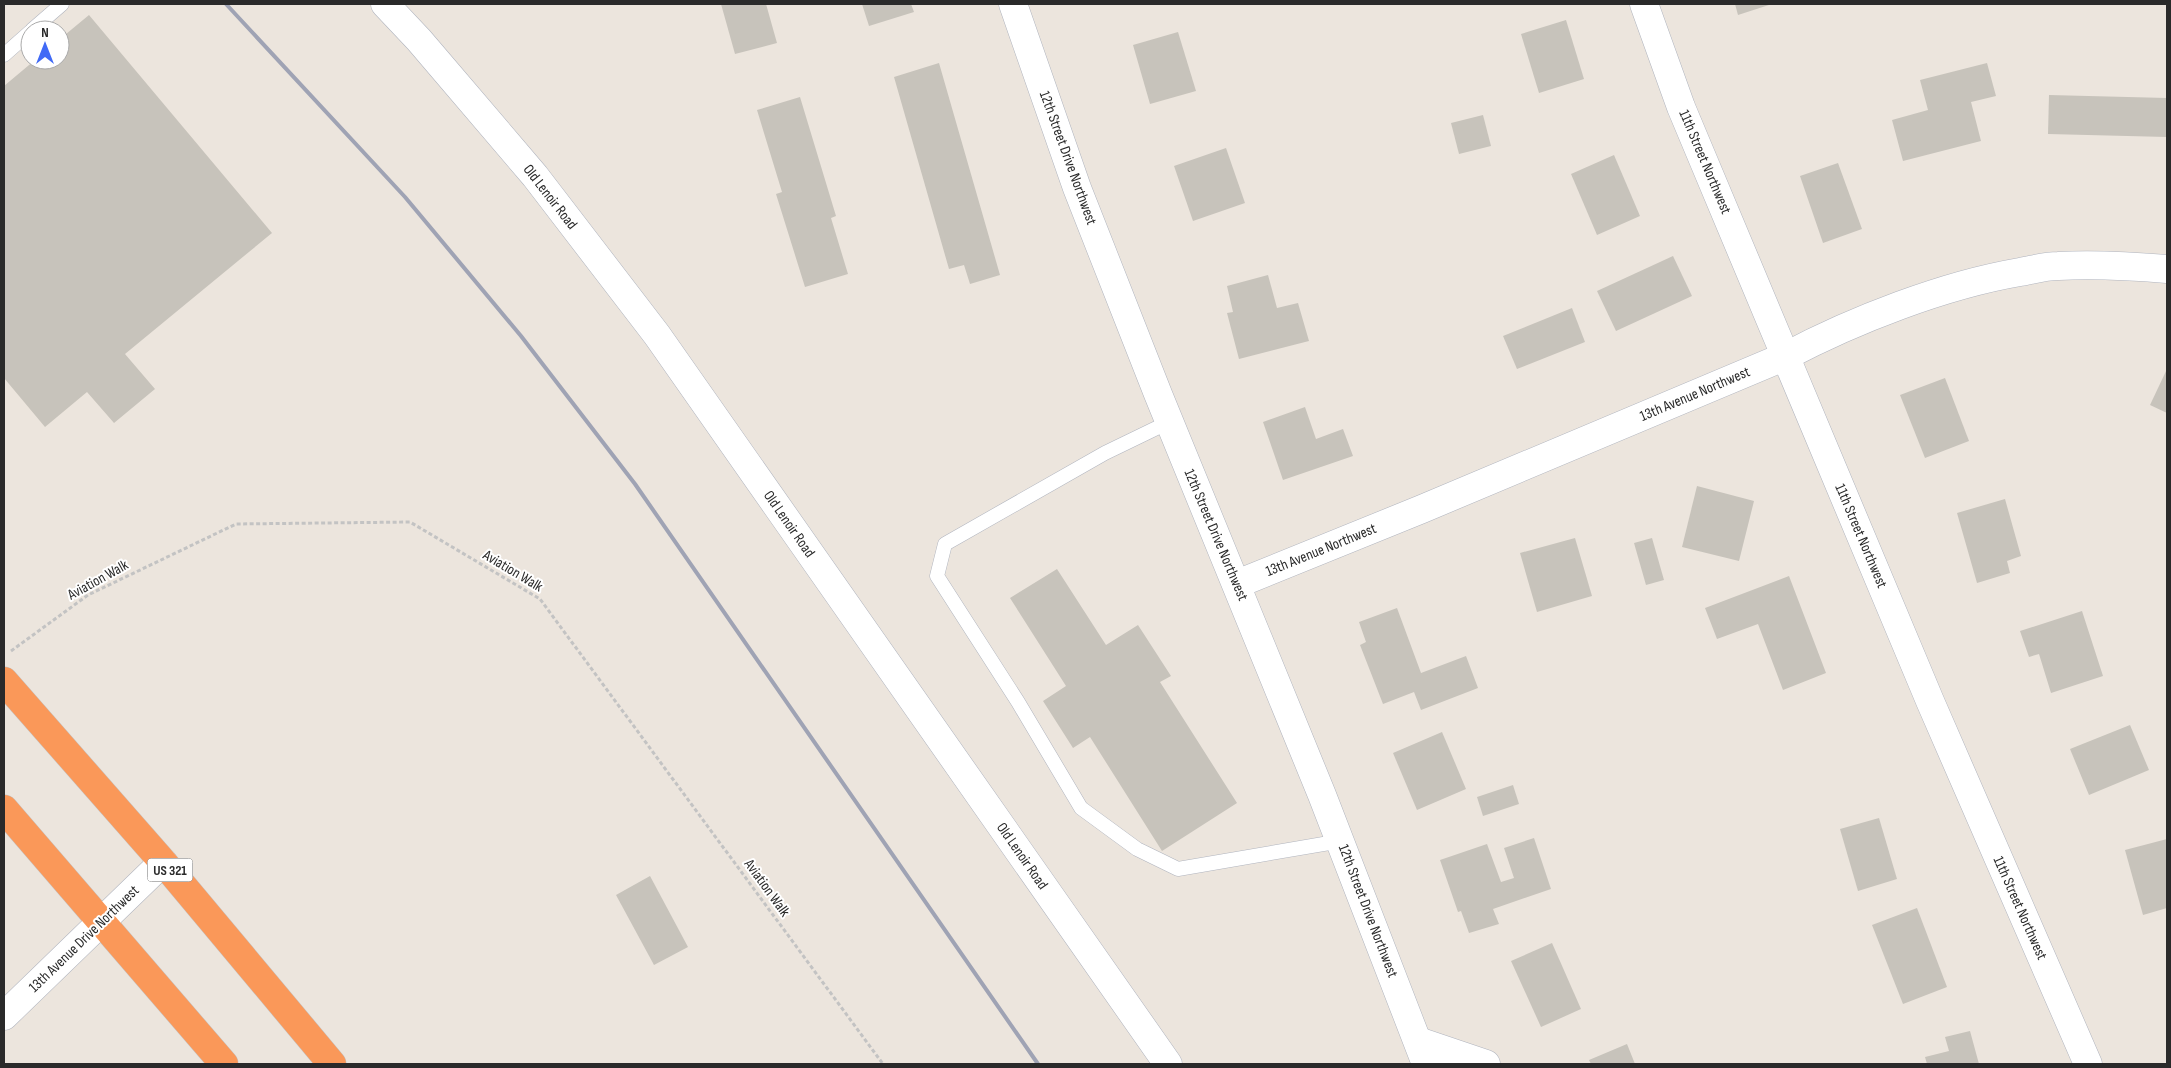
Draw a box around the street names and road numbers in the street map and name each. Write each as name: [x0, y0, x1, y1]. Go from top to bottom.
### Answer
street label: 12th Street Drive Northwest: [1035, 88, 1101, 228]
street label: 11th Street Northwest: [1674, 107, 1736, 217]
street label: Old Lenoir Road: [519, 161, 581, 233]
street label: 13th Avenue Northwest: [1637, 362, 1753, 426]
street label: 12th Street Drive Northwest: [1180, 466, 1253, 604]
street label: 11th Street Northwest: [1830, 481, 1892, 591]
street label: Old Lenoir Road: [759, 487, 819, 561]
street label: 13th Avenue Northwest: [1263, 519, 1380, 581]
street label: Aviation Walk: [479, 545, 547, 596]
street label: Aviation Walk: [63, 555, 132, 605]
street label: Old Lenoir Road: [992, 819, 1052, 893]
street label: 12th Street Drive Northwest: [1334, 842, 1402, 981]
street label: 11th Street Northwest: [1989, 853, 2052, 963]
street label: Aviation Walk: [739, 855, 794, 921]
road number: US 321: [148, 858, 192, 882]
street label: 13th Avenue Drive Northwest: [25, 881, 144, 997]

